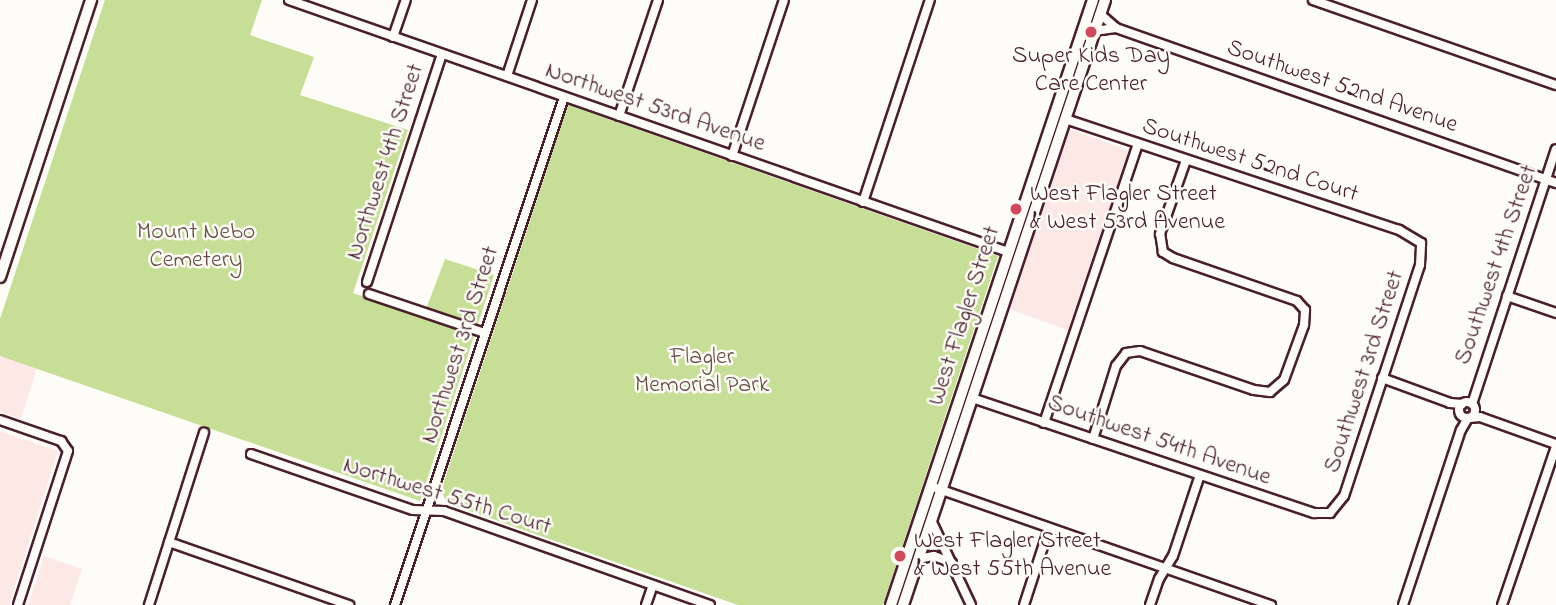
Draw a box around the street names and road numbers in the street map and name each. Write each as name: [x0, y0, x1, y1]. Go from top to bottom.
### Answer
street label: Southwest 52nd Avenue: [1223, 34, 1461, 140]
street label: Northwest 53rd Avenue: [541, 57, 769, 159]
street label: Northwest 4th Street: [341, 60, 431, 264]
street label: Southwest 52nd Court: [1138, 112, 1362, 210]
street label: Southwest 4th Street: [1449, 161, 1545, 369]
street label: West Flagler Street: [922, 223, 1008, 409]
street label: Northwest 3rd Street: [416, 243, 506, 447]
street label: Southwest 3rd Street: [1319, 267, 1411, 477]
street label: Southwest 54th Avenue: [1043, 389, 1275, 493]
street label: Northwest 55th Court: [339, 452, 555, 542]

